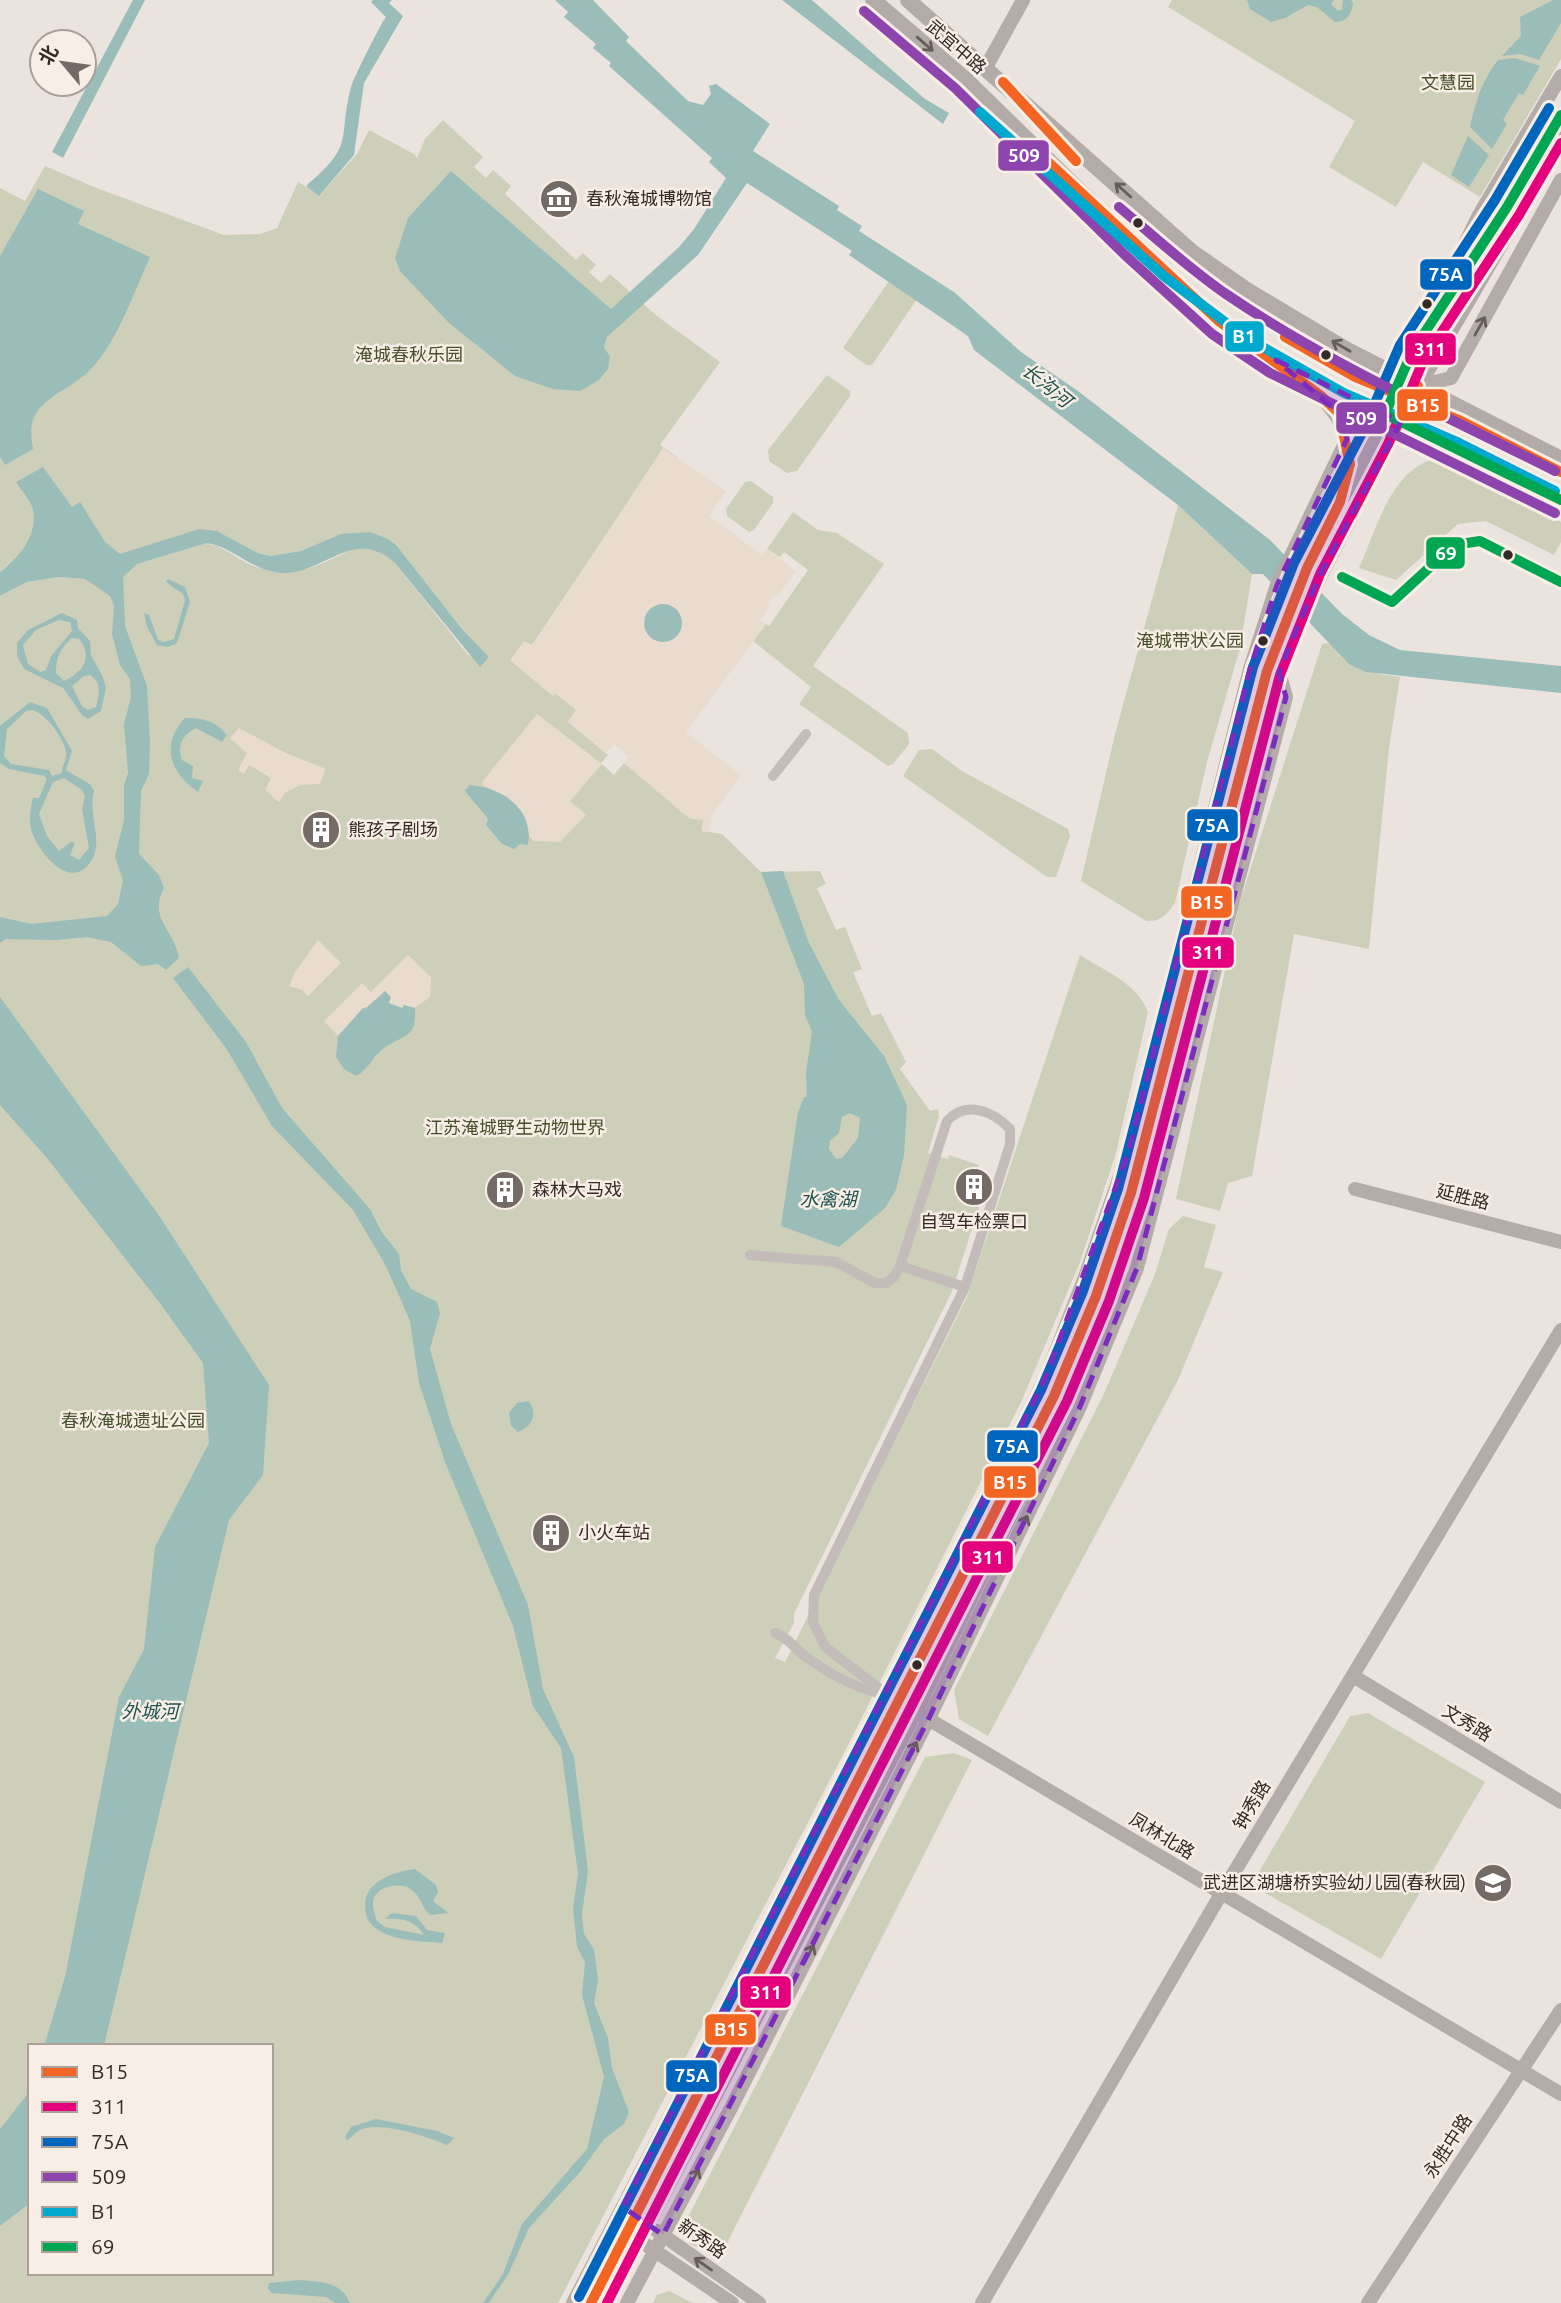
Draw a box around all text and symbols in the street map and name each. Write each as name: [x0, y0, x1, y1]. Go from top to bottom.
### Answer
street label: 武宜中路: [923, 15, 990, 77]
north arrow: [28, 28, 98, 98]
one-way arrow: [915, 36, 933, 52]
text: 北: [34, 41, 62, 68]
park label: 文慧园: [1421, 72, 1475, 92]
line badge: 509: [997, 139, 1050, 172]
text: 509: [1008, 144, 1040, 166]
museum icon: 春秋淹城博物馆: [538, 178, 580, 220]
one-way arrow: [1114, 183, 1132, 199]
place label: 春秋淹城博物馆: [586, 188, 712, 208]
unlabelled marker: [1131, 216, 1145, 230]
line badge: 75A: [1419, 258, 1473, 291]
text: 75A: [1429, 263, 1464, 285]
unlabelled marker: [1420, 297, 1434, 311]
one-way arrow: [1473, 317, 1487, 337]
line badge: B1: [1224, 320, 1265, 353]
text: B1: [1232, 325, 1256, 347]
line badge: 311: [1404, 332, 1457, 366]
text: 311: [1414, 338, 1446, 360]
one-way arrow: [1331, 339, 1351, 353]
park label: 淹城春秋乐园: [355, 344, 463, 364]
unlabelled marker: [1319, 348, 1333, 362]
water label: 长沟河: [1018, 359, 1079, 414]
line badge: B15: [1396, 388, 1449, 422]
text: B15: [1406, 394, 1440, 416]
line badge: 509: [1335, 401, 1388, 435]
text: 509: [1345, 407, 1377, 429]
line badge: 69: [1425, 536, 1466, 570]
text: 69: [1435, 542, 1457, 564]
unlabelled marker: [1501, 548, 1515, 562]
park label: 淹城带状公园: [1136, 630, 1244, 650]
unlabelled marker: [1256, 634, 1270, 648]
line badge: 75A: [1186, 808, 1239, 842]
building icon: 熊孩子剧场: [300, 809, 342, 851]
text: 75A: [1195, 814, 1230, 836]
place label: 熊孩子剧场: [348, 819, 438, 839]
line badge: B15: [1180, 885, 1233, 919]
text: B15: [1190, 891, 1224, 913]
line badge: 311: [1181, 936, 1235, 969]
text: 311: [1192, 941, 1224, 963]
park label: 江苏淹城野生动物世界: [425, 1117, 605, 1137]
building icon: 自驾车检票口: [953, 1166, 995, 1208]
building icon: 森林大马戏: [484, 1169, 526, 1211]
place label: 森林大马戏: [532, 1179, 622, 1199]
street label: 延胜路: [1435, 1180, 1492, 1212]
water label: 水禽湖: [799, 1188, 859, 1210]
place label: 自驾车检票口: [920, 1211, 1028, 1231]
park label: 春秋淹城遗址公园: [61, 1410, 205, 1430]
line badge: 75A: [986, 1429, 1039, 1463]
text: 75A: [995, 1435, 1030, 1457]
line badge: B15: [983, 1465, 1037, 1499]
text: B15: [993, 1471, 1027, 1493]
building icon: 小火车站: [530, 1512, 572, 1554]
one-way arrow: [1016, 1515, 1030, 1536]
place label: 小火车站: [578, 1522, 650, 1542]
line badge: 311: [961, 1540, 1014, 1574]
text: 311: [972, 1546, 1004, 1568]
unlabelled marker: [910, 1658, 924, 1672]
water label: 外城河: [121, 1700, 182, 1722]
street label: 文秀路: [1439, 1700, 1496, 1745]
one-way arrow: [905, 1741, 919, 1762]
street label: 钟秀路: [1229, 1776, 1274, 1833]
street label: 凤林北路: [1127, 1808, 1199, 1862]
school or university icon: 武进区湖塘桥实验幼儿园(春秋园): [1472, 1862, 1514, 1904]
place label: 武进区湖塘桥实验幼儿园(春秋园): [1203, 1872, 1466, 1893]
one-way arrow: [802, 1944, 816, 1965]
line badge: 311: [739, 1975, 792, 2009]
text: 311: [750, 1981, 782, 2003]
line badge: B15: [704, 2013, 757, 2046]
text: B15: [714, 2018, 748, 2040]
legend: [28, 2044, 273, 2275]
text: B15: [91, 2059, 128, 2083]
line badge: 75A: [665, 2059, 718, 2093]
text: 75A: [675, 2064, 710, 2086]
text: 311: [91, 2094, 127, 2118]
street label: 永胜中路: [1419, 2110, 1475, 2181]
text: 75A: [91, 2129, 129, 2153]
text: 509: [91, 2164, 127, 2188]
one-way arrow: [687, 2168, 701, 2189]
text: B1: [91, 2199, 116, 2223]
street label: 新秀路: [675, 2215, 730, 2262]
text: 69: [91, 2234, 115, 2258]
one-way arrow: [694, 2256, 713, 2271]

